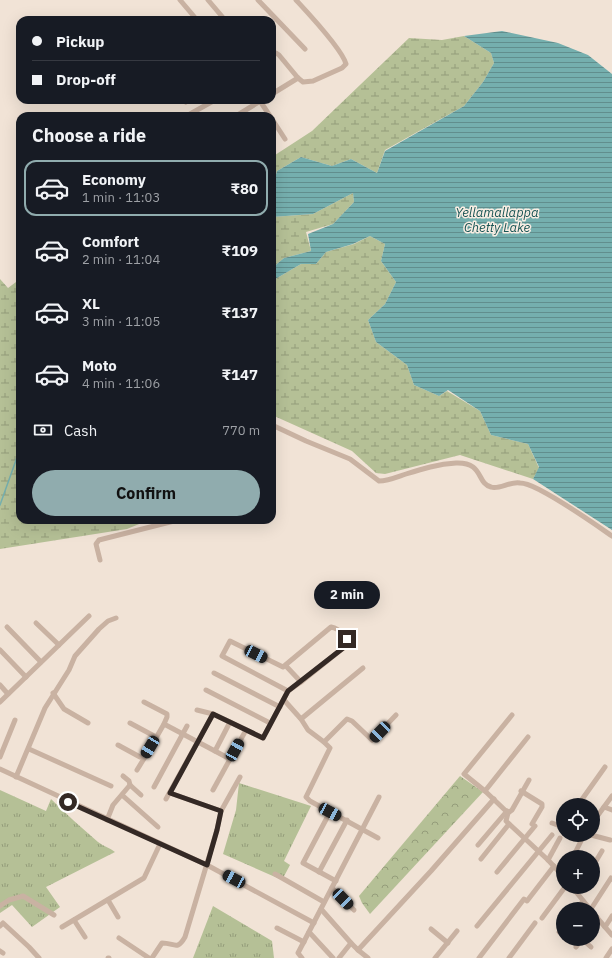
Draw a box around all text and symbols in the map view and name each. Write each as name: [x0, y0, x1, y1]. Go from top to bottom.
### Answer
text: Pickup: [56, 32, 104, 51]
text: Drop-off: [56, 70, 116, 89]
text: Choose a ride: [32, 124, 146, 147]
icon: car: [34, 170, 70, 206]
text: Economy: [82, 170, 146, 189]
text: ₹80: [231, 179, 258, 198]
text: 1 min · 11:03: [82, 189, 160, 206]
water label: Yellamallappa Chetty Lake: [455, 204, 539, 236]
icon: car: [34, 232, 70, 268]
text: Comfort: [82, 232, 139, 251]
text: ₹109: [222, 241, 258, 260]
text: 2 min · 11:04: [82, 251, 160, 268]
icon: car: [34, 294, 70, 330]
text: XL: [82, 294, 100, 313]
text: ₹137: [222, 303, 258, 322]
text: 3 min · 11:05: [82, 313, 160, 330]
icon: car: [34, 356, 70, 392]
text: Moto: [82, 356, 117, 375]
text: ₹147: [222, 365, 258, 384]
text: 4 min · 11:06: [82, 375, 160, 392]
icon: cash: [32, 419, 54, 441]
text: Cash: [64, 421, 97, 440]
text: 770 m: [222, 422, 260, 439]
button: Confirm: [32, 470, 260, 516]
callout: 2 min: [314, 581, 380, 609]
text: 2 min: [330, 586, 364, 603]
route end: [338, 630, 356, 648]
car: [243, 643, 269, 665]
car: [367, 719, 393, 745]
car: [139, 734, 161, 760]
car: [224, 737, 246, 763]
route start: [59, 793, 77, 811]
map controls: [556, 798, 600, 946]
button: locate: [556, 798, 600, 842]
car: [317, 801, 343, 823]
button: +: [556, 850, 600, 894]
car: [221, 868, 247, 890]
car: [330, 886, 356, 912]
button: −: [556, 902, 600, 946]

